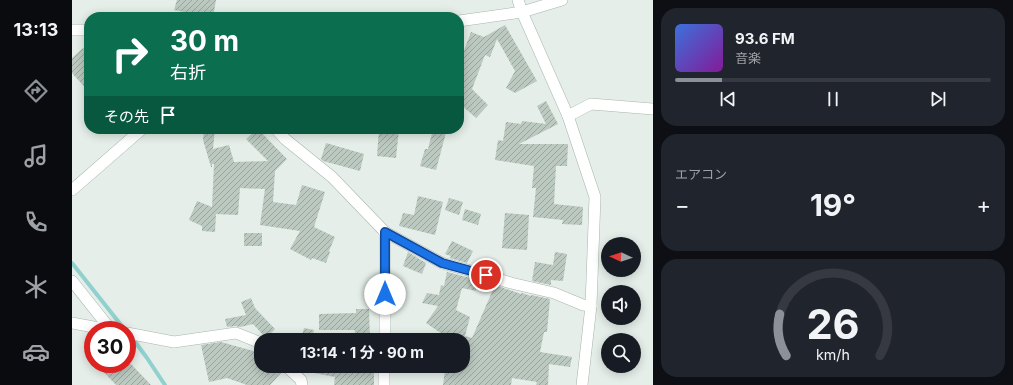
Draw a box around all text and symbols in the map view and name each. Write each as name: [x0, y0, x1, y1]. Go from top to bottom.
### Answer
text: 13:13: [14, 19, 58, 40]
text: 30 m: [170, 24, 239, 58]
icon: right: [104, 28, 156, 80]
text: 93.6 FM: [735, 29, 795, 48]
text: 音楽: [735, 50, 761, 66]
text: 右折: [170, 62, 206, 83]
icon: directions: [22, 77, 50, 105]
icon: previous: [717, 88, 739, 110]
icon: pause: [822, 88, 844, 110]
icon: next: [927, 88, 949, 110]
icon: arrive: [157, 104, 179, 126]
text: その先: [104, 107, 149, 126]
icon: music: [22, 142, 50, 170]
text: エアコン: [675, 166, 727, 182]
text: 19°: [810, 187, 856, 223]
text: −: [675, 192, 690, 218]
text: +: [976, 192, 991, 218]
icon: phone: [22, 208, 50, 236]
north arrow: [601, 237, 641, 277]
map controls: [601, 237, 641, 373]
pin: [469, 258, 503, 292]
icon: arrive: [475, 264, 497, 286]
icon: climate: [22, 273, 50, 301]
position arrow: [364, 273, 406, 315]
button: sound: [601, 285, 641, 325]
text: 26: [806, 299, 860, 349]
speed limit sign: 30: [84, 321, 136, 373]
button: search: [601, 333, 641, 373]
icon: car: [22, 338, 50, 366]
text: 13:14 · 1 分 · 90 m: [300, 343, 424, 362]
text: km/h: [816, 346, 850, 363]

